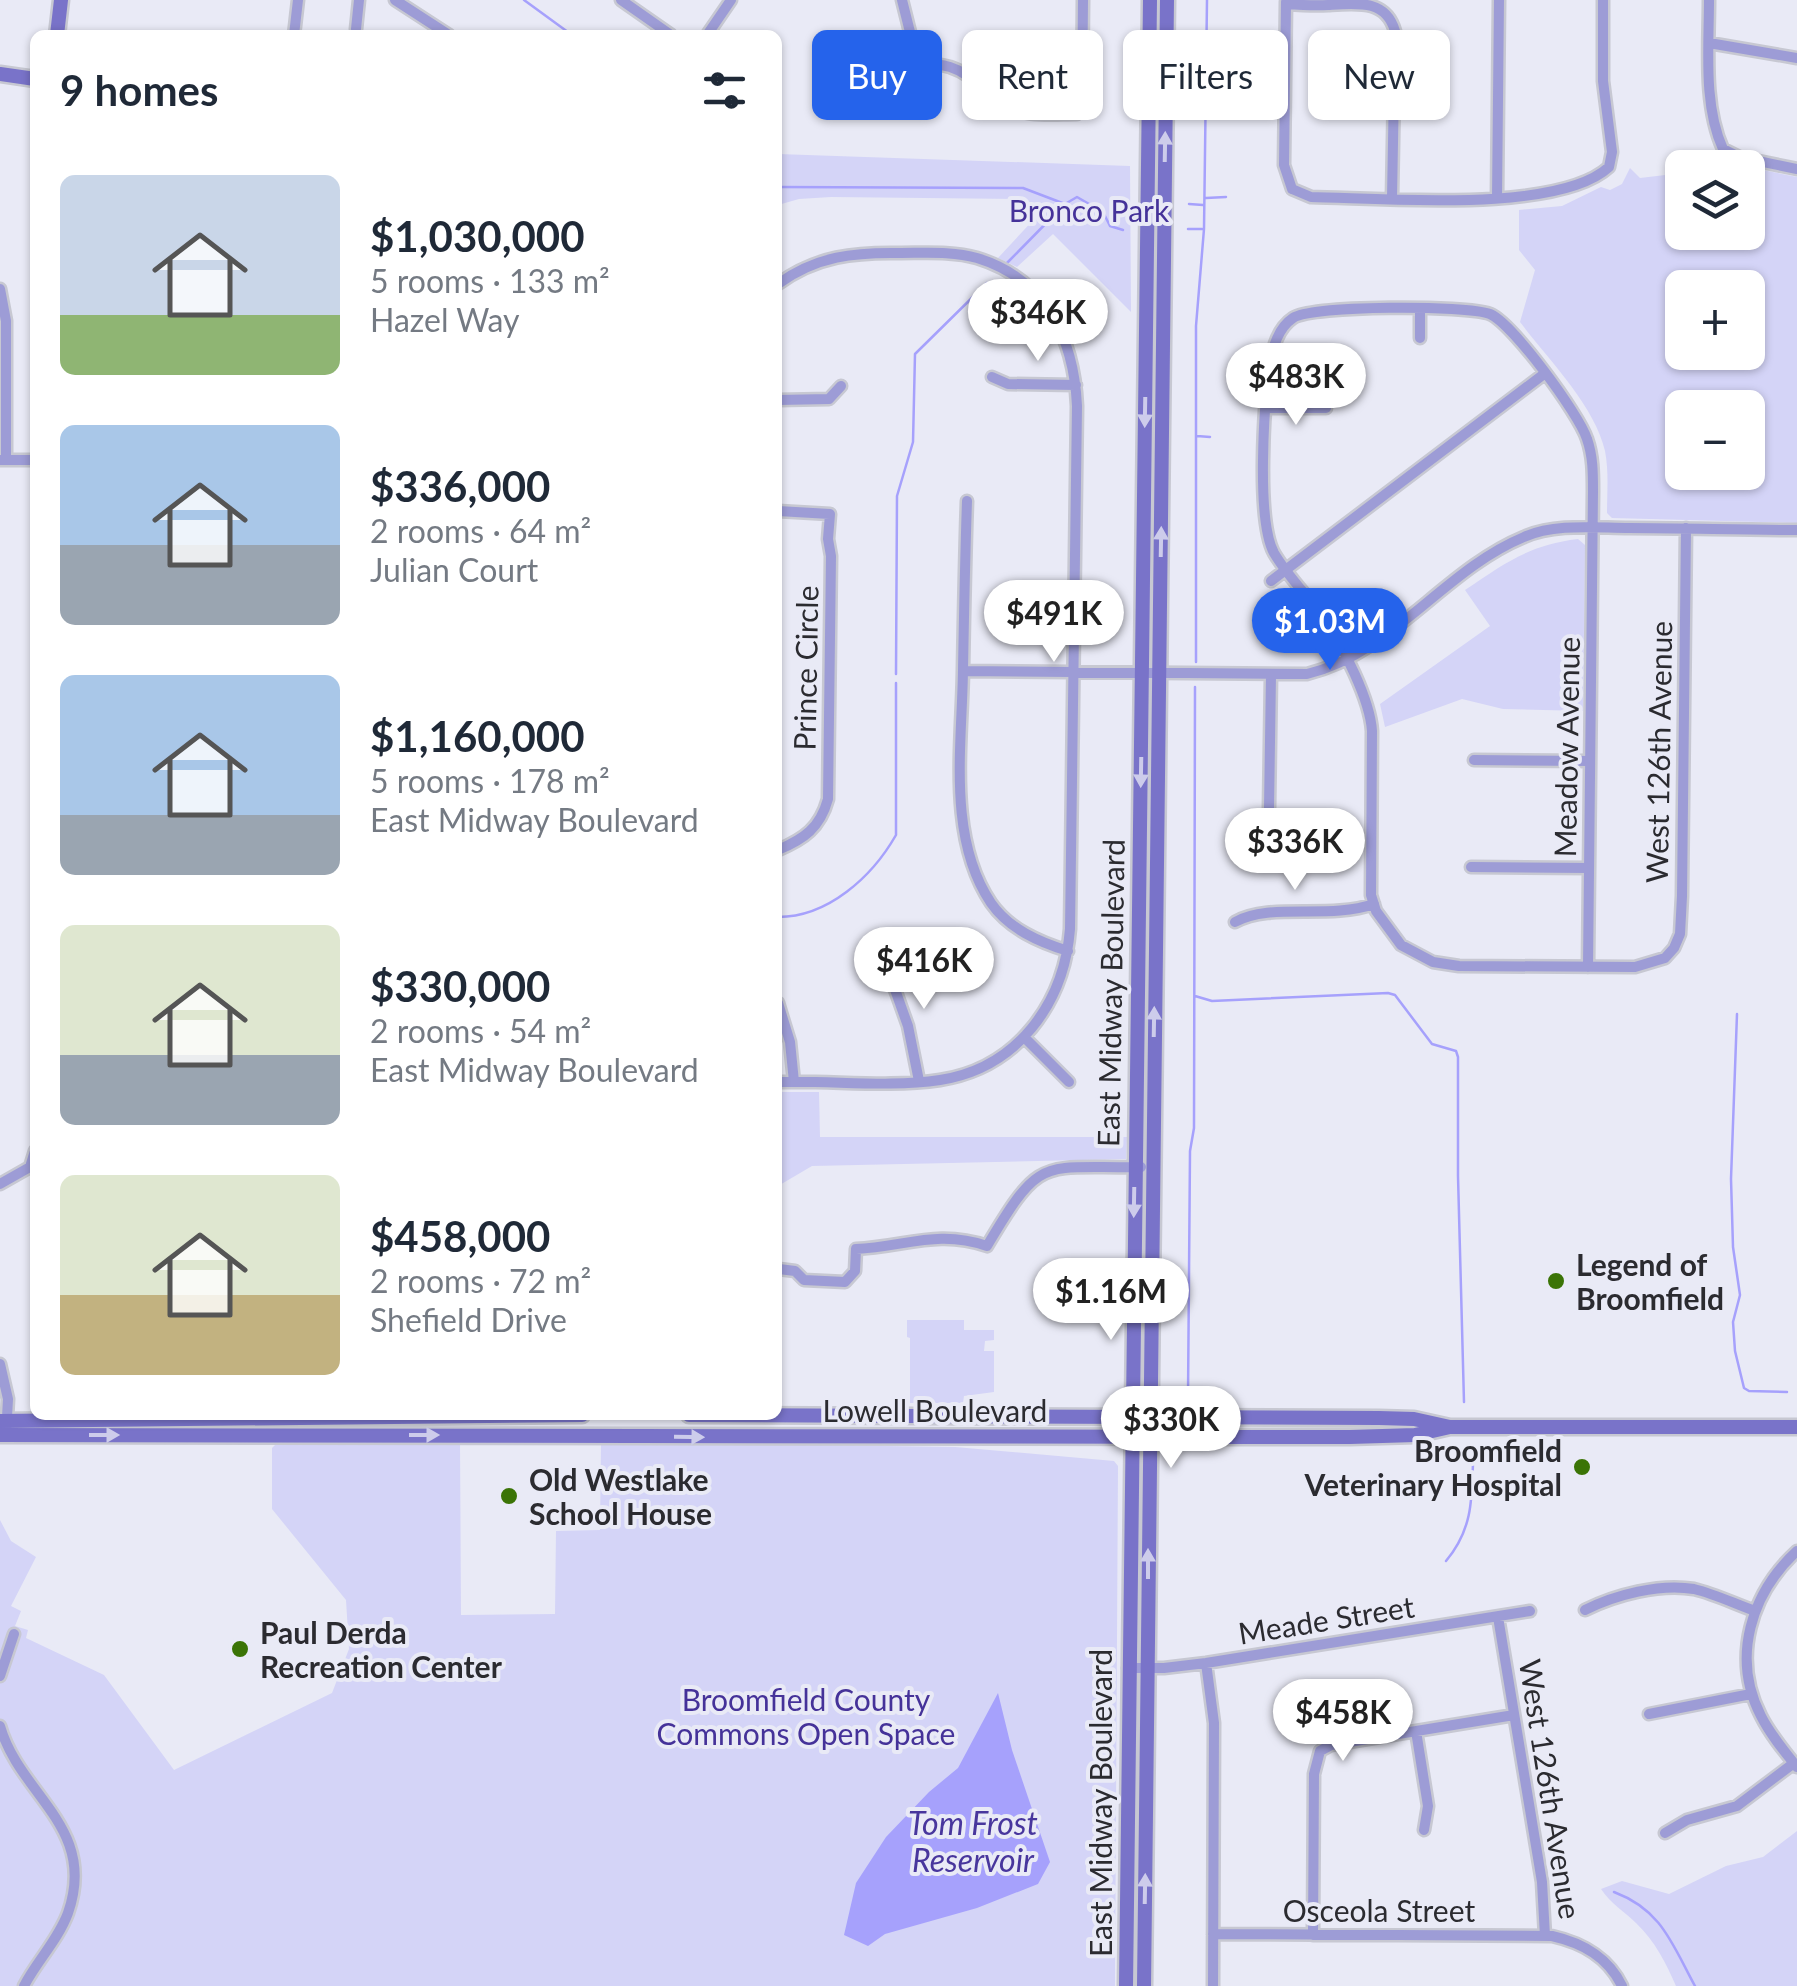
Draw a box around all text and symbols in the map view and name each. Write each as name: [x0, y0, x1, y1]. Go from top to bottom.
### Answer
chip: Buy: [812, 30, 942, 120]
chip: Rent: [962, 30, 1103, 120]
chip: Filters: [1123, 30, 1288, 120]
chip: New: [1308, 30, 1450, 120]
icon: filters: [697, 63, 752, 118]
text: 9 homes: [60, 65, 218, 115]
one-way arrow: [1157, 130, 1173, 162]
map controls: [1665, 150, 1765, 490]
button: layers: [1665, 150, 1765, 250]
park label: Bronco Park: [1009, 192, 1170, 228]
text: $1,030,000: [370, 211, 585, 261]
icon: home: [140, 215, 260, 335]
text: 5 rooms · 133 m²: [370, 261, 610, 300]
button: +: [1665, 270, 1765, 370]
pin: $346K: [968, 279, 1108, 364]
text: $346K: [990, 292, 1086, 331]
text: Hazel Way: [370, 300, 520, 339]
pin: $483K: [1226, 343, 1366, 428]
text: $483K: [1248, 356, 1344, 395]
button: −: [1665, 390, 1765, 490]
one-way arrow: [1137, 397, 1153, 429]
text: $336,000: [370, 461, 550, 511]
icon: home: [140, 465, 260, 585]
text: 2 rooms · 64 m²: [370, 511, 591, 550]
one-way arrow: [1153, 525, 1169, 557]
text: Julian Court: [370, 550, 538, 589]
pin: $491K: [984, 580, 1124, 665]
street label: Prince Circle: [786, 585, 824, 751]
pin: $1.03M: [1249, 588, 1411, 673]
text: $491K: [1006, 593, 1102, 632]
text: $1.03M: [1274, 601, 1386, 640]
street label: West 126th Avenue: [1638, 621, 1678, 883]
street label: Meadow Avenue: [1546, 636, 1586, 858]
text: $1,160,000: [370, 711, 585, 761]
icon: home: [140, 715, 260, 835]
one-way arrow: [1133, 756, 1149, 788]
text: 5 rooms · 178 m²: [370, 761, 610, 800]
text: East Midway Boulevard: [370, 800, 699, 839]
pin: $336K: [1225, 808, 1365, 893]
text: $336K: [1247, 821, 1343, 860]
street label: East Midway Boulevard: [1089, 839, 1131, 1147]
pin: $416K: [854, 927, 994, 1012]
text: $416K: [876, 940, 972, 979]
text: $330,000: [370, 961, 550, 1011]
icon: home: [140, 965, 260, 1085]
one-way arrow: [1146, 1005, 1162, 1037]
text: 2 rooms · 54 m²: [370, 1011, 591, 1050]
text: East Midway Boulevard: [370, 1050, 699, 1089]
one-way arrow: [1126, 1186, 1142, 1218]
text: $458,000: [370, 1211, 550, 1261]
icon: home: [140, 1215, 260, 1335]
place label: Legend of Broomfield: [1576, 1246, 1724, 1316]
pin: $1.16M: [1030, 1258, 1192, 1343]
text: 2 rooms · 72 m²: [370, 1261, 591, 1300]
marker: Legend of Broomfield: [1545, 1270, 1567, 1292]
text: $1.16M: [1055, 1271, 1167, 1310]
text: Shefield Drive: [370, 1300, 567, 1339]
pin: $330K: [1101, 1386, 1241, 1471]
street label: Lowell Boulevard: [823, 1392, 1047, 1428]
text: $330K: [1123, 1399, 1219, 1438]
one-way arrow: [88, 1427, 120, 1443]
one-way arrow: [409, 1427, 441, 1443]
one-way arrow: [674, 1429, 706, 1445]
place label: Broomfield Veterinary Hospital: [1304, 1432, 1562, 1502]
marker: Broomfield Veterinary Hospital: [1571, 1456, 1593, 1478]
place label: Old Westlake School House: [529, 1461, 712, 1531]
marker: Old Westlake School House: [498, 1485, 520, 1507]
one-way arrow: [1140, 1547, 1156, 1579]
street label: Meade Street: [1236, 1587, 1417, 1651]
place label: Paul Derda Recreation Center: [260, 1614, 503, 1684]
marker: Paul Derda Recreation Center: [229, 1638, 251, 1660]
street label: East Midway Boulevard: [1082, 1649, 1118, 1957]
street label: West 126th Avenue: [1513, 1657, 1589, 1921]
pin: $458K: [1273, 1679, 1413, 1764]
park label: Broomfield County Commons Open Space: [657, 1681, 955, 1751]
text: $458K: [1295, 1692, 1391, 1731]
water label: Tom Frost Reservoir: [908, 1803, 1038, 1879]
one-way arrow: [1137, 1872, 1153, 1904]
street label: Osceola Street: [1283, 1892, 1475, 1928]

